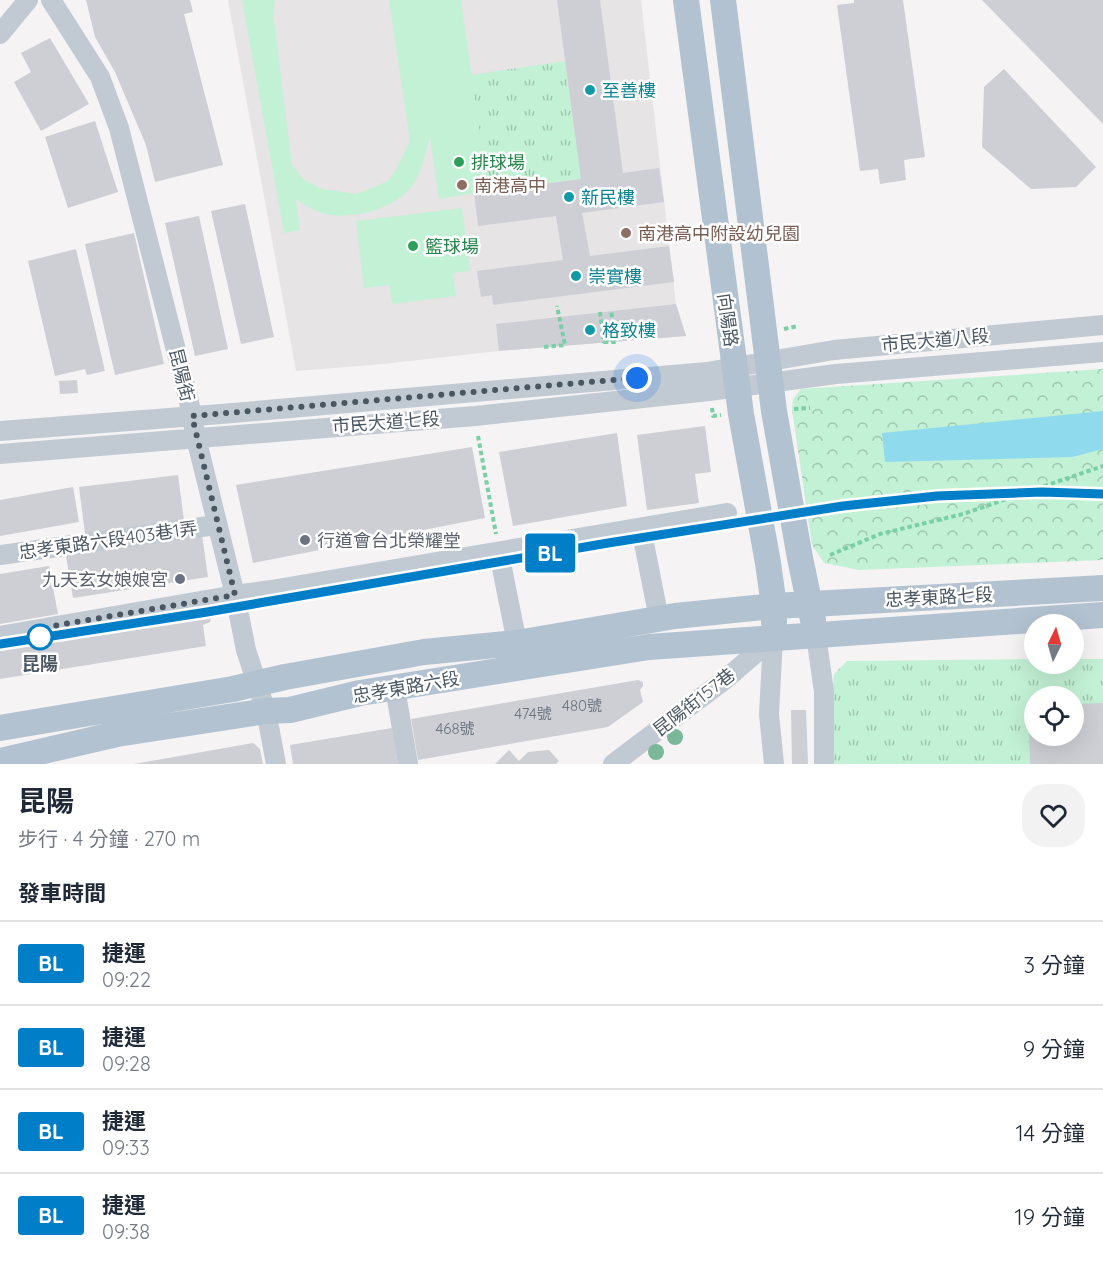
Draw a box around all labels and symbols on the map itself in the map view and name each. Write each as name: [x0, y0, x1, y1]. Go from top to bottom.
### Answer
place label: 至善樓: [602, 79, 656, 102]
marker: 至善樓: [583, 83, 597, 97]
place label: 排球場: [471, 151, 525, 174]
marker: 排球場: [452, 155, 466, 169]
place label: 南港高中: [474, 174, 546, 197]
marker: 南港高中: [455, 178, 469, 192]
place label: 新民樓: [581, 186, 635, 209]
marker: 新民樓: [562, 190, 576, 204]
place label: 南港高中附設幼兒園: [638, 222, 800, 245]
marker: 南港高中附設幼兒園: [619, 226, 633, 240]
place label: 籃球場: [425, 235, 479, 258]
marker: 籃球場: [406, 239, 420, 253]
place label: 崇實樓: [588, 265, 642, 288]
marker: 崇實樓: [569, 269, 583, 283]
street label: 向陽路: [713, 292, 743, 348]
place label: 格致樓: [602, 319, 656, 342]
marker: 格致樓: [583, 323, 597, 337]
street label: 市民大道八段: [880, 324, 990, 356]
street label: 昆陽街: [164, 346, 200, 404]
your location: [622, 363, 652, 393]
street label: 市民大道七段: [331, 407, 441, 437]
street label: 忠孝東路六段403巷1弄: [17, 516, 199, 564]
place label: 行道會台北榮耀堂: [317, 529, 461, 552]
marker: 行道會台北榮耀堂: [298, 533, 312, 547]
line badge: BL: [523, 534, 577, 572]
place label: 九天玄女娘娘宮: [42, 568, 168, 591]
marker: 九天玄女娘娘宮: [173, 572, 187, 586]
street label: 忠孝東路七段: [884, 583, 994, 611]
north arrow: [1024, 614, 1084, 674]
marker: 昆陽: [27, 624, 53, 650]
place label: 昆陽: [22, 652, 58, 675]
street label: 昆陽街157巷: [648, 663, 740, 741]
street label: 忠孝東路六段: [351, 666, 461, 708]
house number: 480號: [562, 696, 602, 715]
house number: 474號: [514, 704, 552, 723]
house number: 468號: [435, 719, 475, 738]

